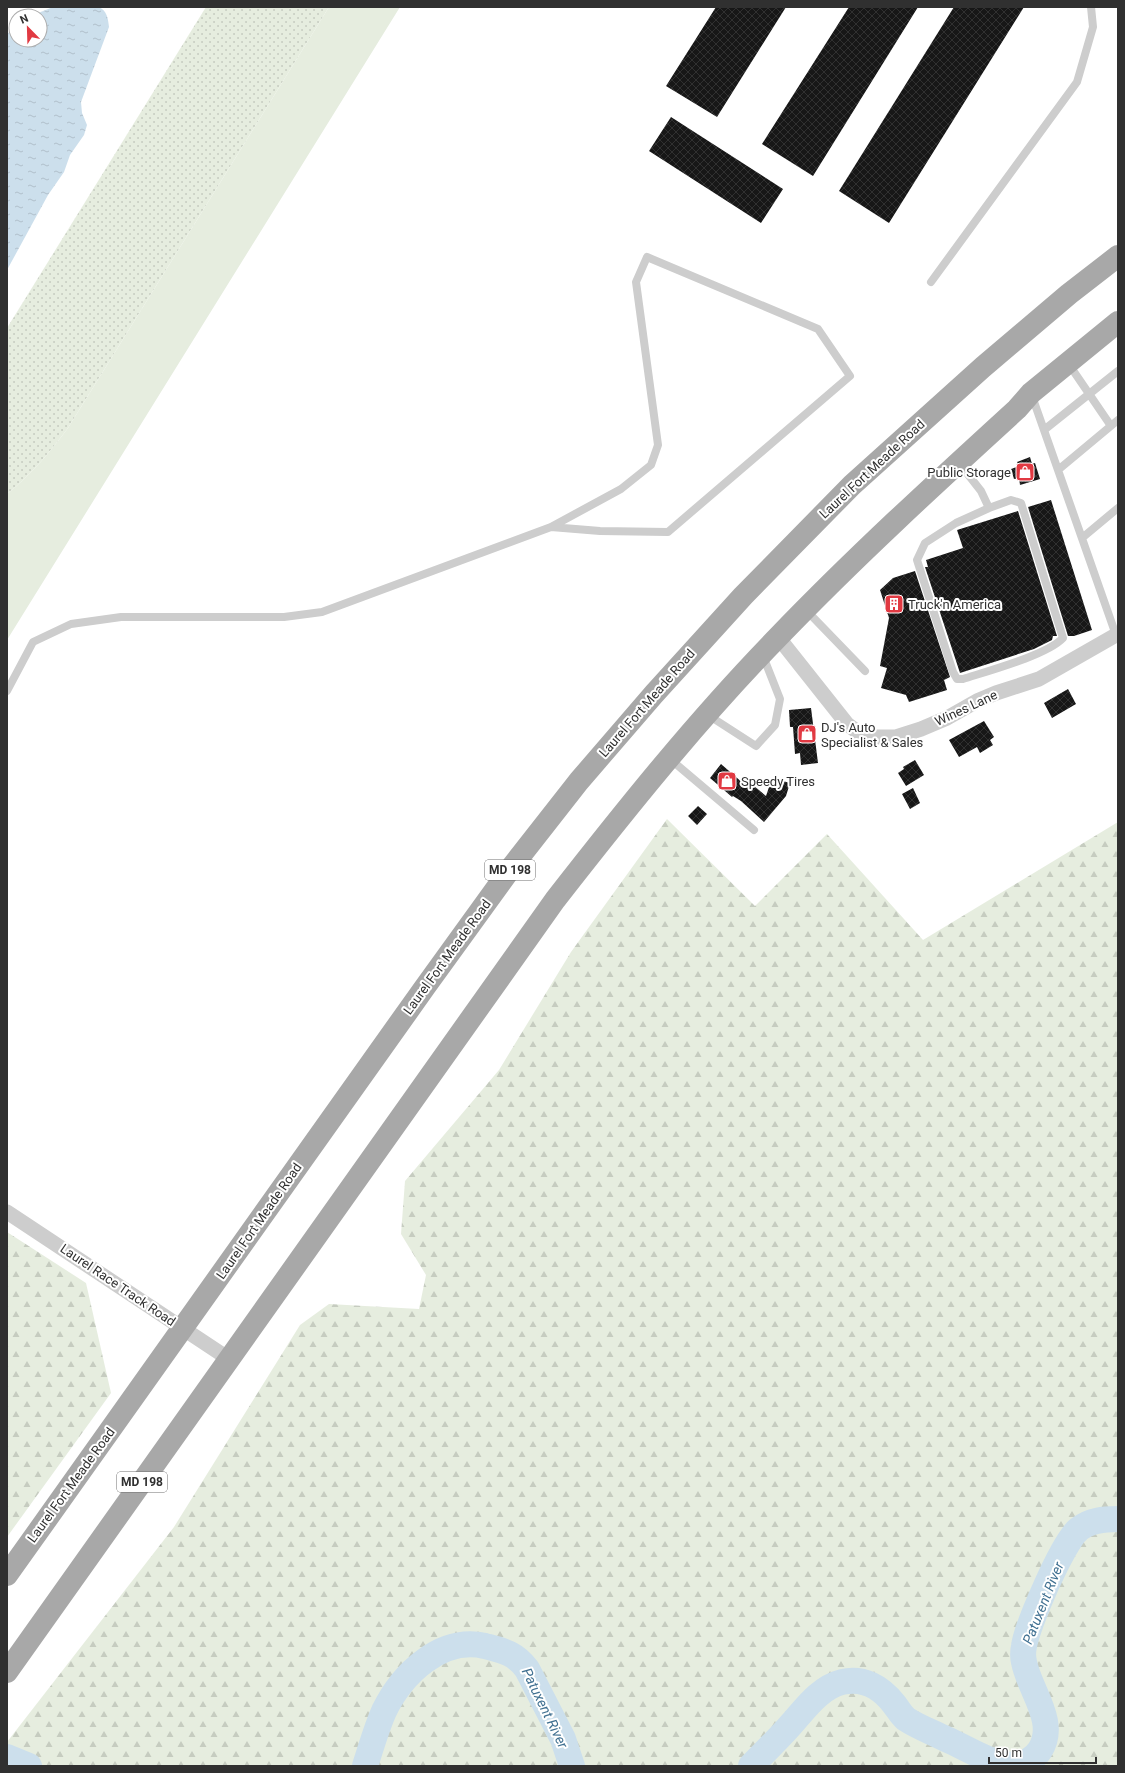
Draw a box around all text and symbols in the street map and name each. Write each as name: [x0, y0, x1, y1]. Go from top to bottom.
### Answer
north arrow: [8, 8, 48, 48]
text: N: [18, 12, 31, 27]
street label: Laurel Fort Meade Road: [816, 416, 928, 522]
shop icon: Public Storage: [1014, 461, 1036, 483]
place label: Public Storage: [927, 465, 1011, 480]
building icon: Truck'n America: [883, 593, 905, 615]
place label: Truck'n America: [908, 597, 1001, 612]
street label: Laurel Fort Meade Road: [596, 646, 698, 760]
street label: Wines Lane: [933, 687, 1000, 729]
place label: DJ's Auto Specialist & Sales: [821, 720, 924, 750]
shop icon: DJ's Auto Specialist & Sales: [796, 723, 818, 745]
shop icon: Speedy Tires: [716, 770, 738, 792]
place label: Speedy Tires: [741, 774, 815, 789]
road number: MD 198: [485, 860, 535, 880]
street label: Laurel Fort Meade Road: [400, 897, 494, 1017]
street label: Laurel Fort Meade Road: [213, 1160, 305, 1282]
street label: Laurel Race Track Road: [58, 1241, 178, 1329]
street label: Laurel Fort Meade Road: [24, 1425, 118, 1545]
road number: MD 198: [117, 1472, 167, 1492]
water label: Patuxent River: [1019, 1559, 1067, 1646]
water label: Patuxent River: [519, 1665, 571, 1751]
scale bar: [989, 1739, 1096, 1765]
text: 50 m: [995, 1746, 1022, 1760]

